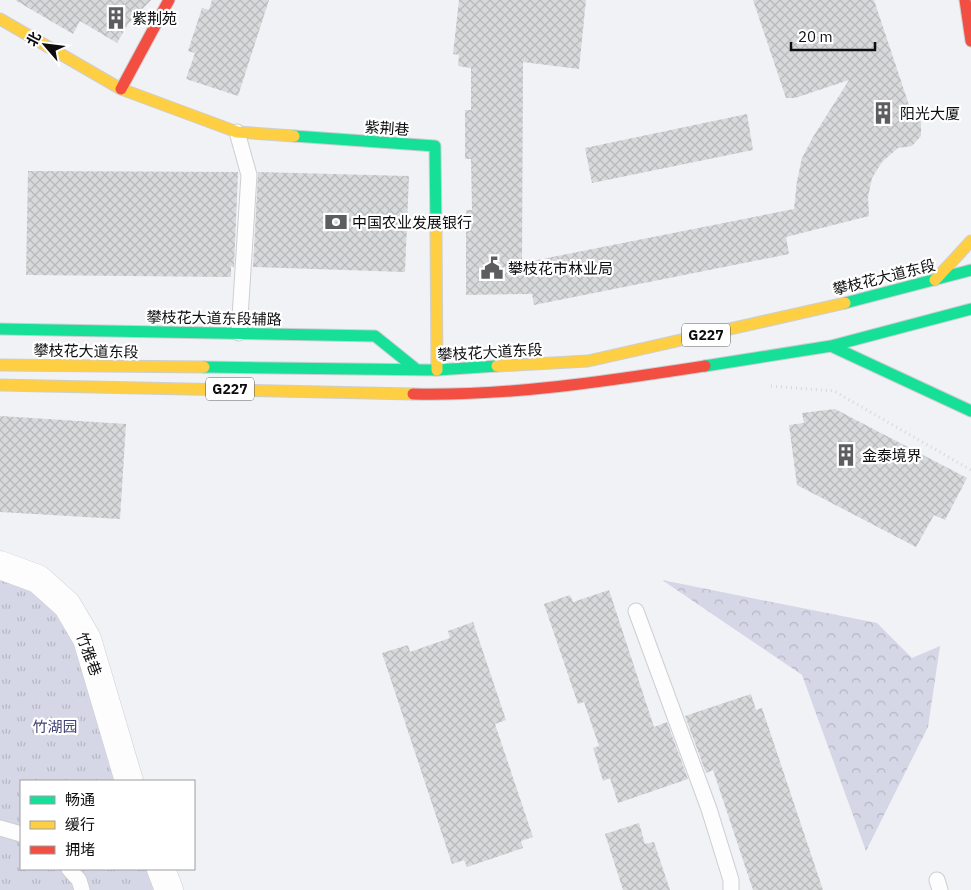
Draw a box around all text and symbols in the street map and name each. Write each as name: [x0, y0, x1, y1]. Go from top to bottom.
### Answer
building icon: 紫荆苑: [103, 5, 129, 31]
place label: 紫荆苑: [132, 9, 177, 28]
north arrow: [20, 20, 70, 70]
scale bar: [791, 20, 875, 52]
text: 20 m: [798, 27, 833, 46]
text: 北: [22, 28, 45, 49]
building icon: 阳光大厦: [870, 100, 896, 126]
place label: 阳光大厦: [900, 104, 960, 123]
street label: 紫荆巷: [364, 117, 410, 139]
bank icon: 中国农业发展银行: [323, 209, 349, 235]
place label: 中国农业发展银行: [352, 213, 472, 232]
public building icon: 攀枝花市林业局: [479, 255, 505, 281]
street label: 攀枝花大道东段: [831, 255, 937, 299]
place label: 攀枝花市林业局: [508, 259, 613, 278]
street label: 攀枝花大道东段辅路: [146, 307, 282, 329]
road number: G227: [682, 324, 730, 346]
street label: 攀枝花大道东段: [437, 340, 543, 364]
street label: 攀枝花大道东段: [33, 341, 139, 361]
road number: G227: [206, 378, 254, 400]
building icon: 金泰境界: [833, 442, 859, 468]
place label: 金泰境界: [862, 446, 922, 465]
street label: 竹雅巷: [72, 630, 106, 678]
park label: 竹湖园: [32, 717, 78, 736]
legend: [20, 780, 195, 870]
text: 畅通: [65, 790, 95, 809]
text: 缓行: [65, 815, 95, 834]
text: 拥堵: [65, 840, 95, 859]

